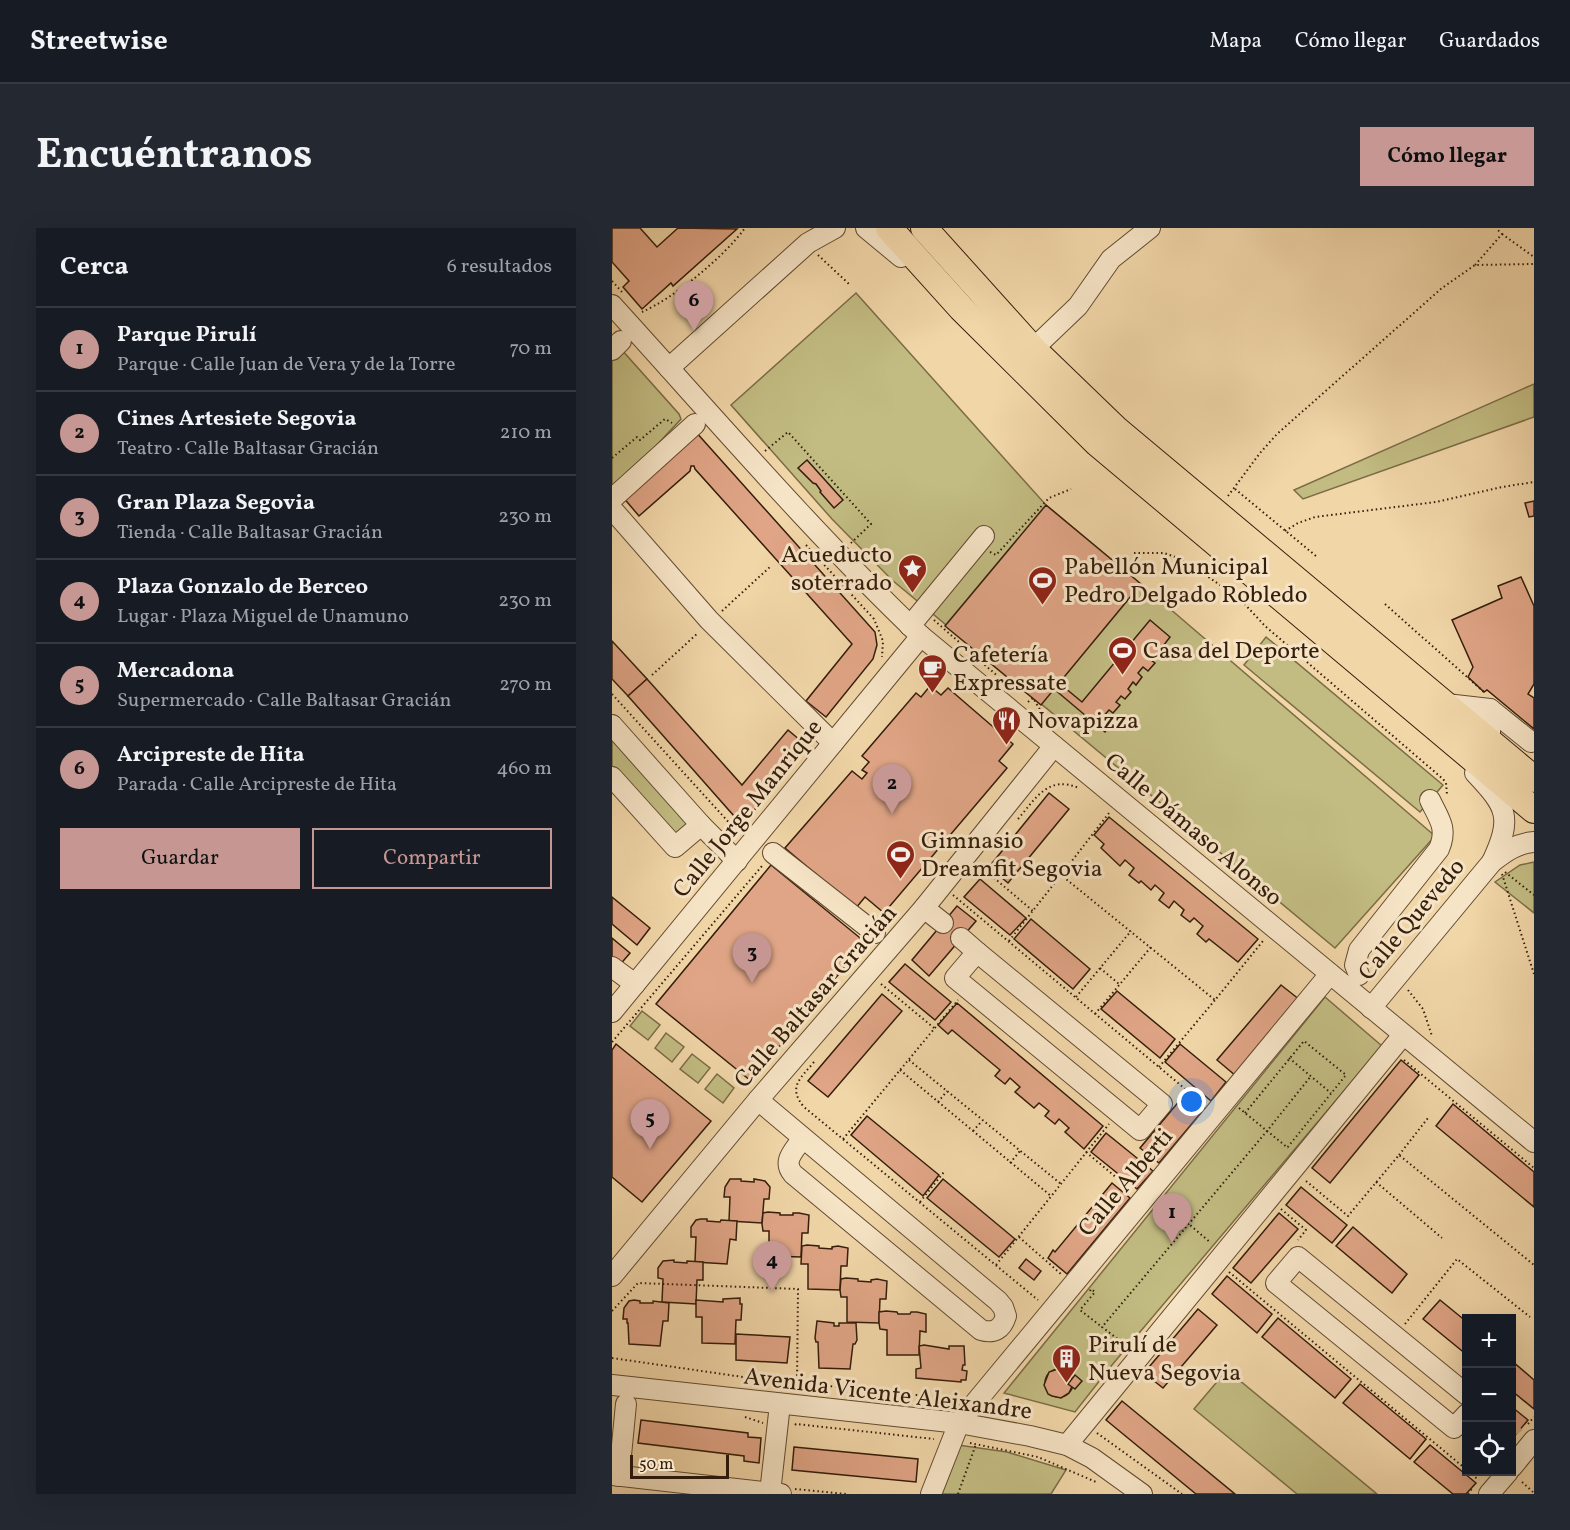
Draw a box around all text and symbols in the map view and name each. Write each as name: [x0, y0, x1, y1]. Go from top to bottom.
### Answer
text: Streetwise: [30, 22, 168, 61]
text: Mapa: [1209, 27, 1262, 56]
text: Cómo llegar: [1295, 27, 1406, 56]
text: Guardados: [1439, 27, 1540, 56]
text: Encuéntranos: [36, 127, 312, 186]
button: Cómo llegar: [1360, 127, 1534, 186]
text: Cerca: [60, 249, 129, 285]
text: 6 resultados: [447, 253, 552, 281]
pin: 6: [674, 282, 713, 331]
text: Parque Pirulí: [117, 320, 257, 351]
text: 1: [75, 335, 84, 363]
text: 70 m: [509, 335, 552, 363]
text: Parque · Calle Juan de Vera y de la Torre: [117, 351, 455, 379]
text: Cines Artesiete Segovia: [117, 404, 357, 435]
text: 2: [74, 419, 85, 447]
text: 210 m: [500, 419, 552, 447]
text: Teatro · Calle Baltasar Gracián: [117, 435, 379, 463]
text: Gran Plaza Segovia: [117, 488, 315, 519]
text: 3: [74, 503, 85, 531]
text: 230 m: [498, 503, 552, 531]
text: Tienda · Calle Baltasar Gracián: [117, 519, 383, 547]
place label: Acueducto soterrado: [781, 539, 892, 601]
place label: Pabellón Municipal Pedro Delgado Robledo: [1064, 551, 1308, 613]
place icon: Acueducto soterrado: [897, 552, 929, 594]
sports icon: Pabellón Municipal Pedro Delgado Robledo: [1027, 564, 1059, 606]
text: Plaza Gonzalo de Berceo: [117, 572, 368, 603]
text: 4: [73, 587, 86, 615]
text: 230 m: [498, 587, 552, 615]
text: Lugar · Plaza Miguel de Unamuno: [117, 603, 409, 631]
sports icon: Casa del Deporte: [1106, 634, 1138, 676]
place label: Casa del Deporte: [1143, 635, 1320, 669]
place label: Cafetería Expressate: [953, 639, 1067, 701]
cafe icon: Cafetería Expressate: [916, 652, 948, 694]
text: Mercadona: [117, 656, 234, 687]
text: 5: [75, 671, 84, 699]
text: 270 m: [499, 671, 552, 699]
text: Supermercado · Calle Baltasar Gracián: [117, 687, 452, 715]
restaurant icon: Novapizza: [990, 704, 1022, 746]
place label: Novapizza: [1027, 705, 1139, 739]
street label: Calle Jorge Manrique: [666, 713, 831, 906]
text: Arcipreste de Hita: [117, 740, 304, 771]
street label: Calle Dámaso Alonso: [1096, 746, 1289, 915]
text: 6: [74, 755, 85, 783]
text: 460 m: [496, 755, 552, 783]
pin: 2: [872, 764, 912, 814]
text: Parada · Calle Arcipreste de Hita: [117, 771, 397, 799]
place label: Gimnasio Dreamfit Segovia: [921, 825, 1103, 887]
button: Guardar: [60, 828, 300, 889]
button: Compartir: [312, 828, 552, 889]
sports icon: Gimnasio Dreamfit Segovia: [884, 838, 916, 880]
street label: Calle Quevedo: [1351, 852, 1474, 989]
street label: Calle Baltasar Gracián: [727, 898, 906, 1097]
pin: 3: [732, 934, 772, 983]
your location: [1177, 1087, 1206, 1116]
pin: 5: [630, 1100, 669, 1149]
street label: Calle Alberti: [1071, 1122, 1182, 1245]
pin: 1: [1152, 1194, 1192, 1243]
pin: 4: [752, 1242, 792, 1291]
map controls: [1462, 1314, 1516, 1476]
button: +: [1462, 1314, 1516, 1368]
place label: Pirulí de Nueva Segovia: [1088, 1329, 1241, 1391]
building icon: Pirulí de Nueva Segovia: [1051, 1342, 1083, 1384]
street label: Avenida Vicente Aleixandre: [742, 1360, 1034, 1430]
button: −: [1462, 1368, 1516, 1422]
button: locate: [1462, 1422, 1516, 1476]
scale bar: [630, 1452, 729, 1480]
text: 50 m: [639, 1454, 673, 1476]

